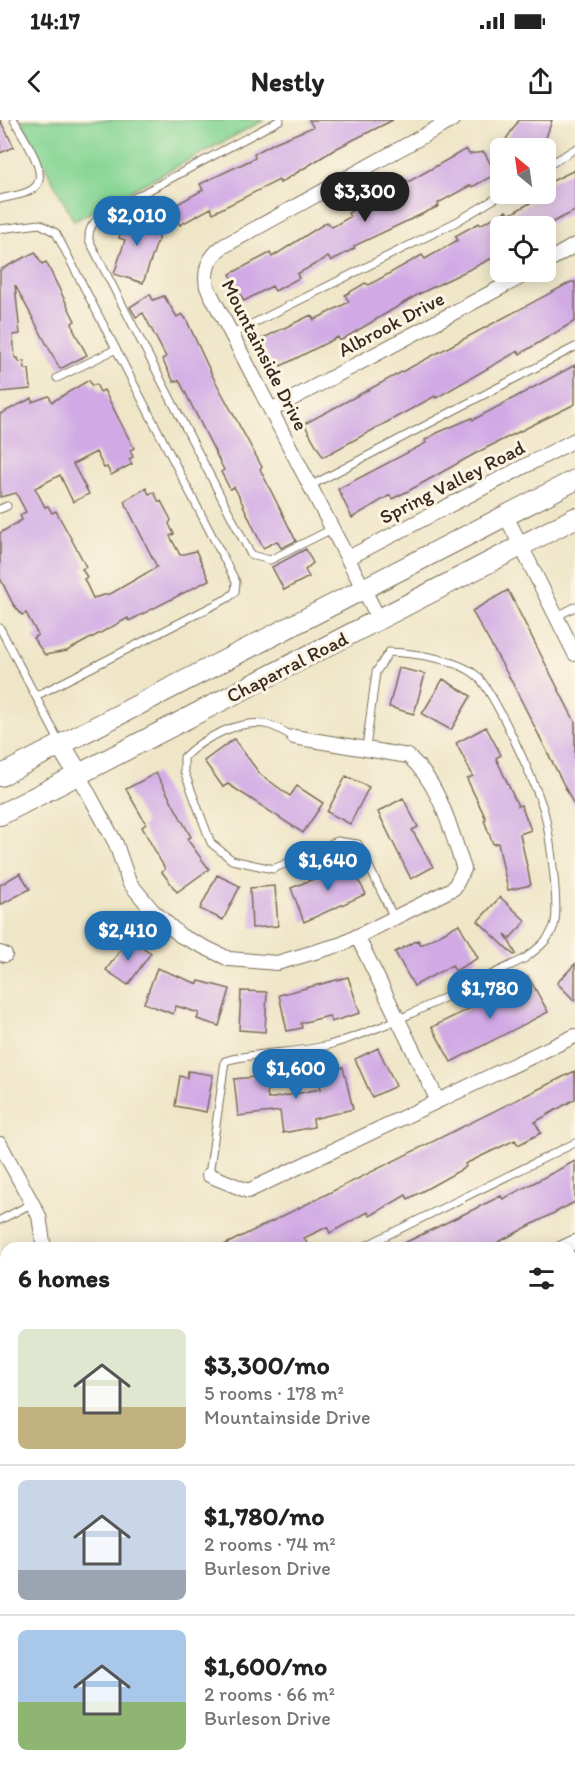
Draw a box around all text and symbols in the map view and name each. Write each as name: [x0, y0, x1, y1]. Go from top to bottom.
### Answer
text: 14:17: [30, 8, 80, 35]
icon: back: [18, 65, 51, 98]
text: Nestly: [251, 65, 324, 98]
icon: share: [524, 65, 557, 98]
north arrow: [490, 138, 556, 204]
map controls: [490, 138, 556, 282]
pin: $3,300: [316, 172, 414, 223]
text: $3,300: [334, 179, 396, 203]
pin: $2,010: [88, 196, 186, 247]
text: $2,010: [107, 203, 167, 227]
button: locate: [490, 216, 556, 282]
street label: Mountainside Drive: [217, 275, 313, 435]
street label: Albrook Drive: [334, 286, 448, 362]
street label: Spring Valley Road: [375, 435, 529, 529]
street label: Chaparral Road: [222, 626, 352, 708]
pin: $1,640: [279, 841, 377, 892]
text: $1,640: [298, 848, 358, 872]
pin: $2,410: [79, 911, 177, 962]
text: $2,410: [98, 918, 158, 942]
pin: $1,780: [441, 969, 539, 1020]
text: $1,780: [461, 976, 519, 1000]
pin: $1,600: [247, 1049, 345, 1100]
text: $1,600: [266, 1056, 326, 1080]
text: 6 homes: [18, 1262, 110, 1294]
icon: filters: [525, 1262, 558, 1295]
text: $3,300/mo: [204, 1349, 330, 1381]
icon: home: [66, 1353, 138, 1425]
text: 5 rooms · 178 m²: [204, 1381, 344, 1405]
text: Mountainside Drive: [204, 1405, 370, 1429]
text: $1,780/mo: [204, 1500, 325, 1532]
icon: home: [66, 1504, 138, 1576]
text: 2 rooms · 74 m²: [204, 1532, 336, 1556]
text: Burleson Drive: [204, 1556, 331, 1580]
text: $1,600/mo: [204, 1650, 327, 1682]
icon: home: [66, 1654, 138, 1726]
text: 2 rooms · 66 m²: [204, 1682, 335, 1706]
text: Burleson Drive: [204, 1706, 331, 1730]

